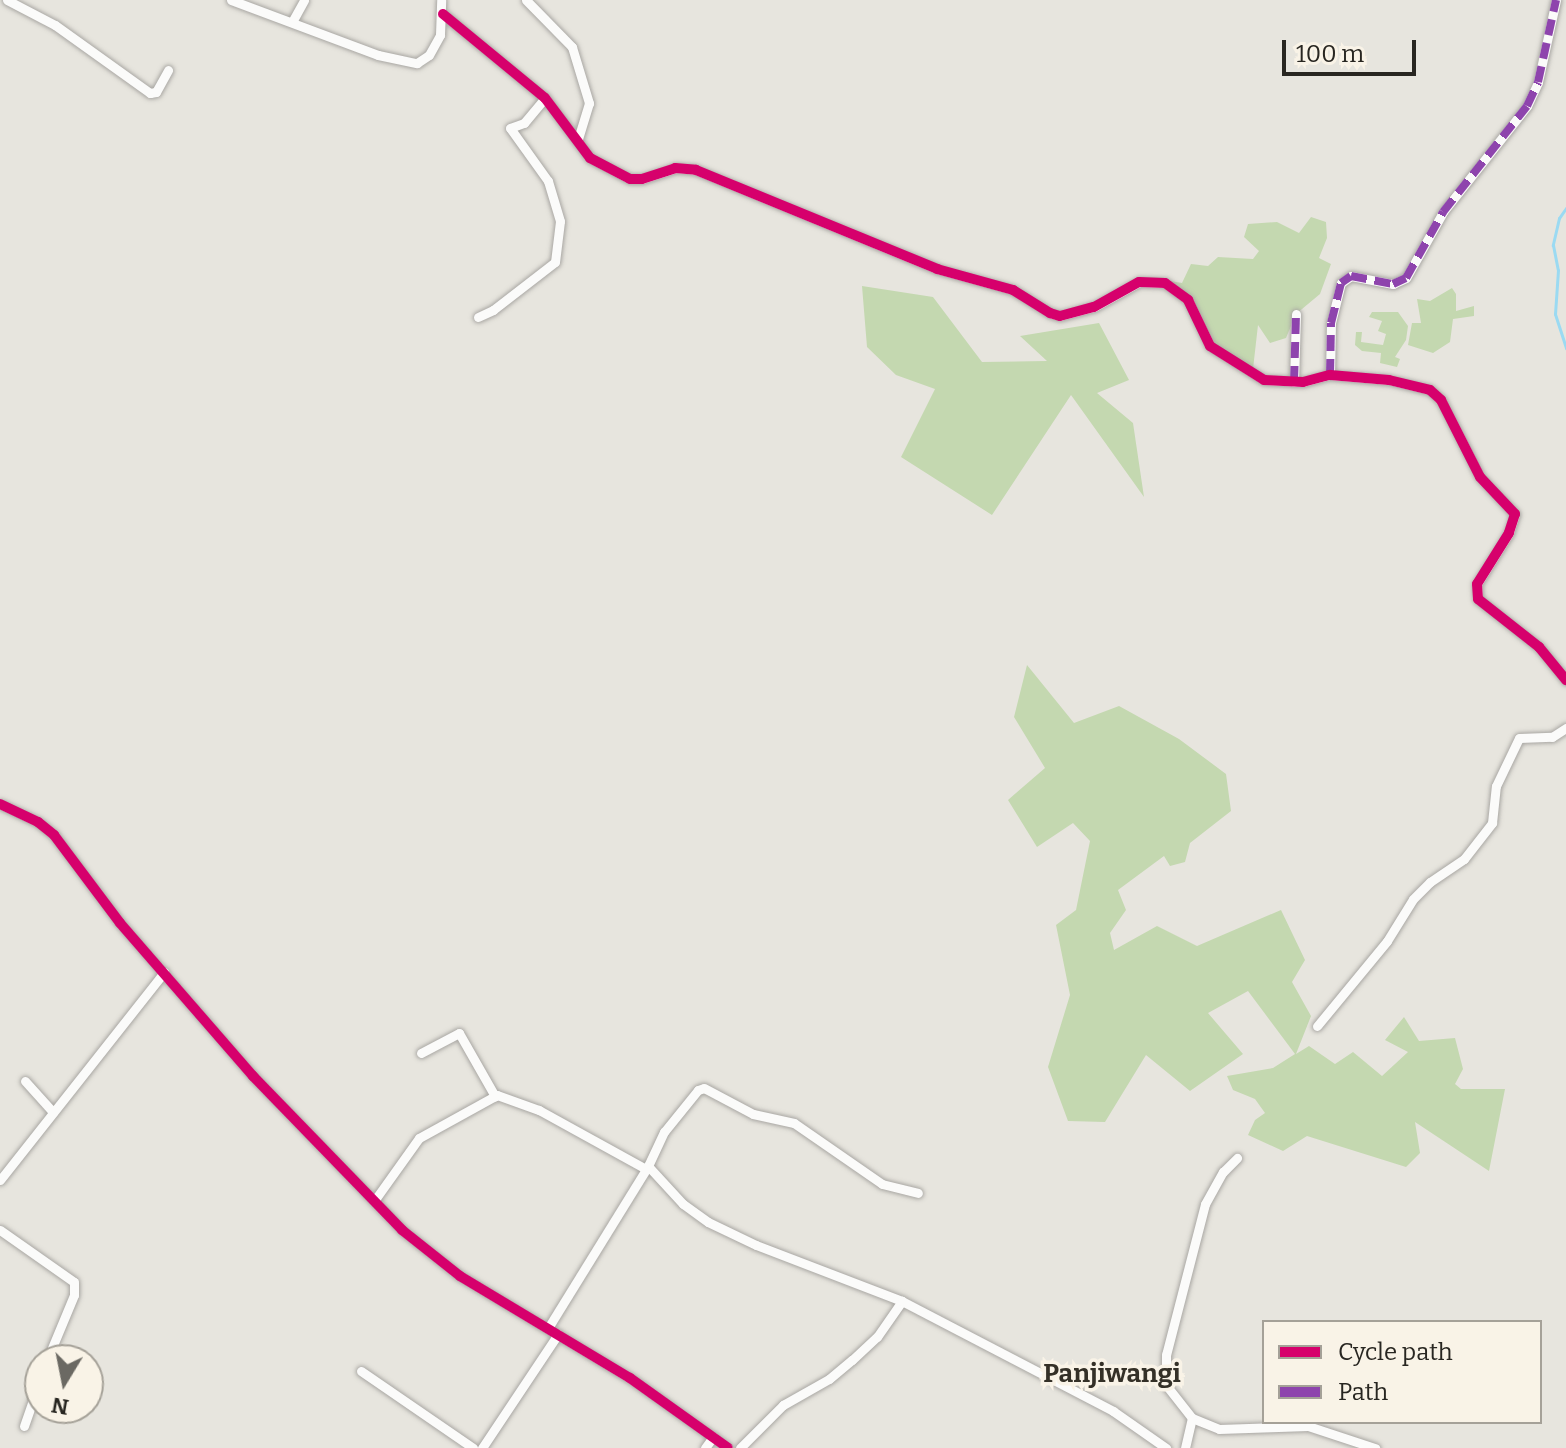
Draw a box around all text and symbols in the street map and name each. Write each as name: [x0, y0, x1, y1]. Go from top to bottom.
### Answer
scale bar: [1286, 24, 1420, 74]
text: 100 m: [1296, 40, 1364, 68]
legend: [1262, 1320, 1542, 1424]
text: Cycle path: [1338, 1338, 1453, 1366]
north arrow: [24, 1344, 104, 1424]
district label: Panjiwangi: [1043, 1358, 1181, 1390]
text: Path: [1338, 1378, 1388, 1406]
text: N: [49, 1391, 71, 1421]

